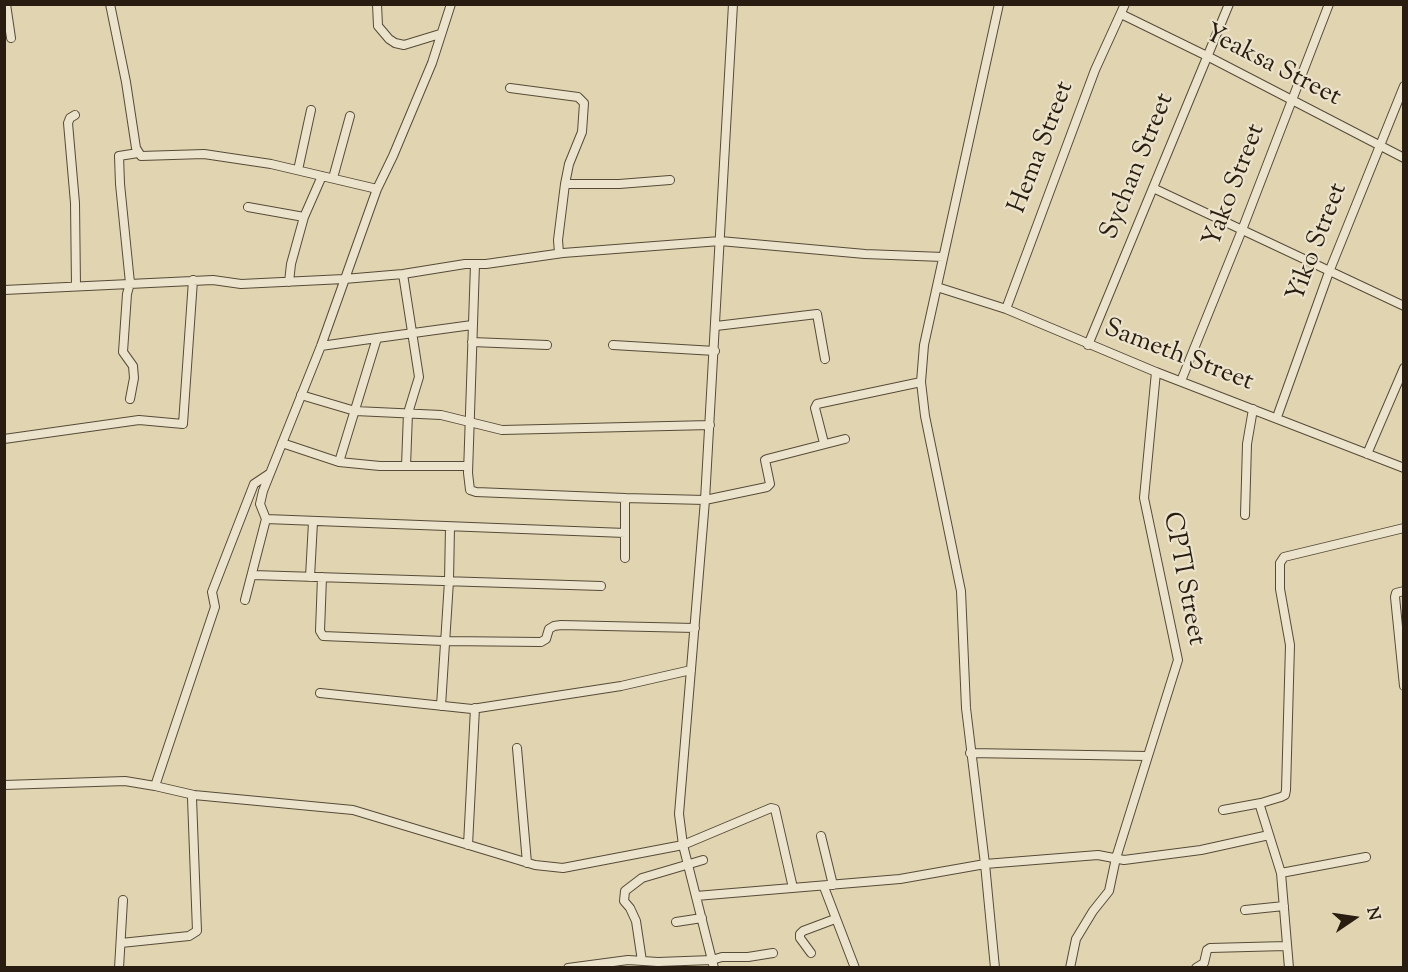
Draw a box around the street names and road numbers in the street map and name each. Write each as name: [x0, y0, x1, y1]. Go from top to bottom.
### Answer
street label: Yeaksa Street: [1198, 19, 1346, 115]
street label: Hema Street: [1004, 78, 1082, 218]
street label: Sychan Street: [1096, 89, 1182, 245]
street label: Yako Street: [1198, 120, 1274, 252]
street label: Yiko Street: [1282, 179, 1356, 307]
street label: Sameth Street: [1099, 314, 1257, 400]
street label: CPTI Street: [1154, 510, 1210, 648]

